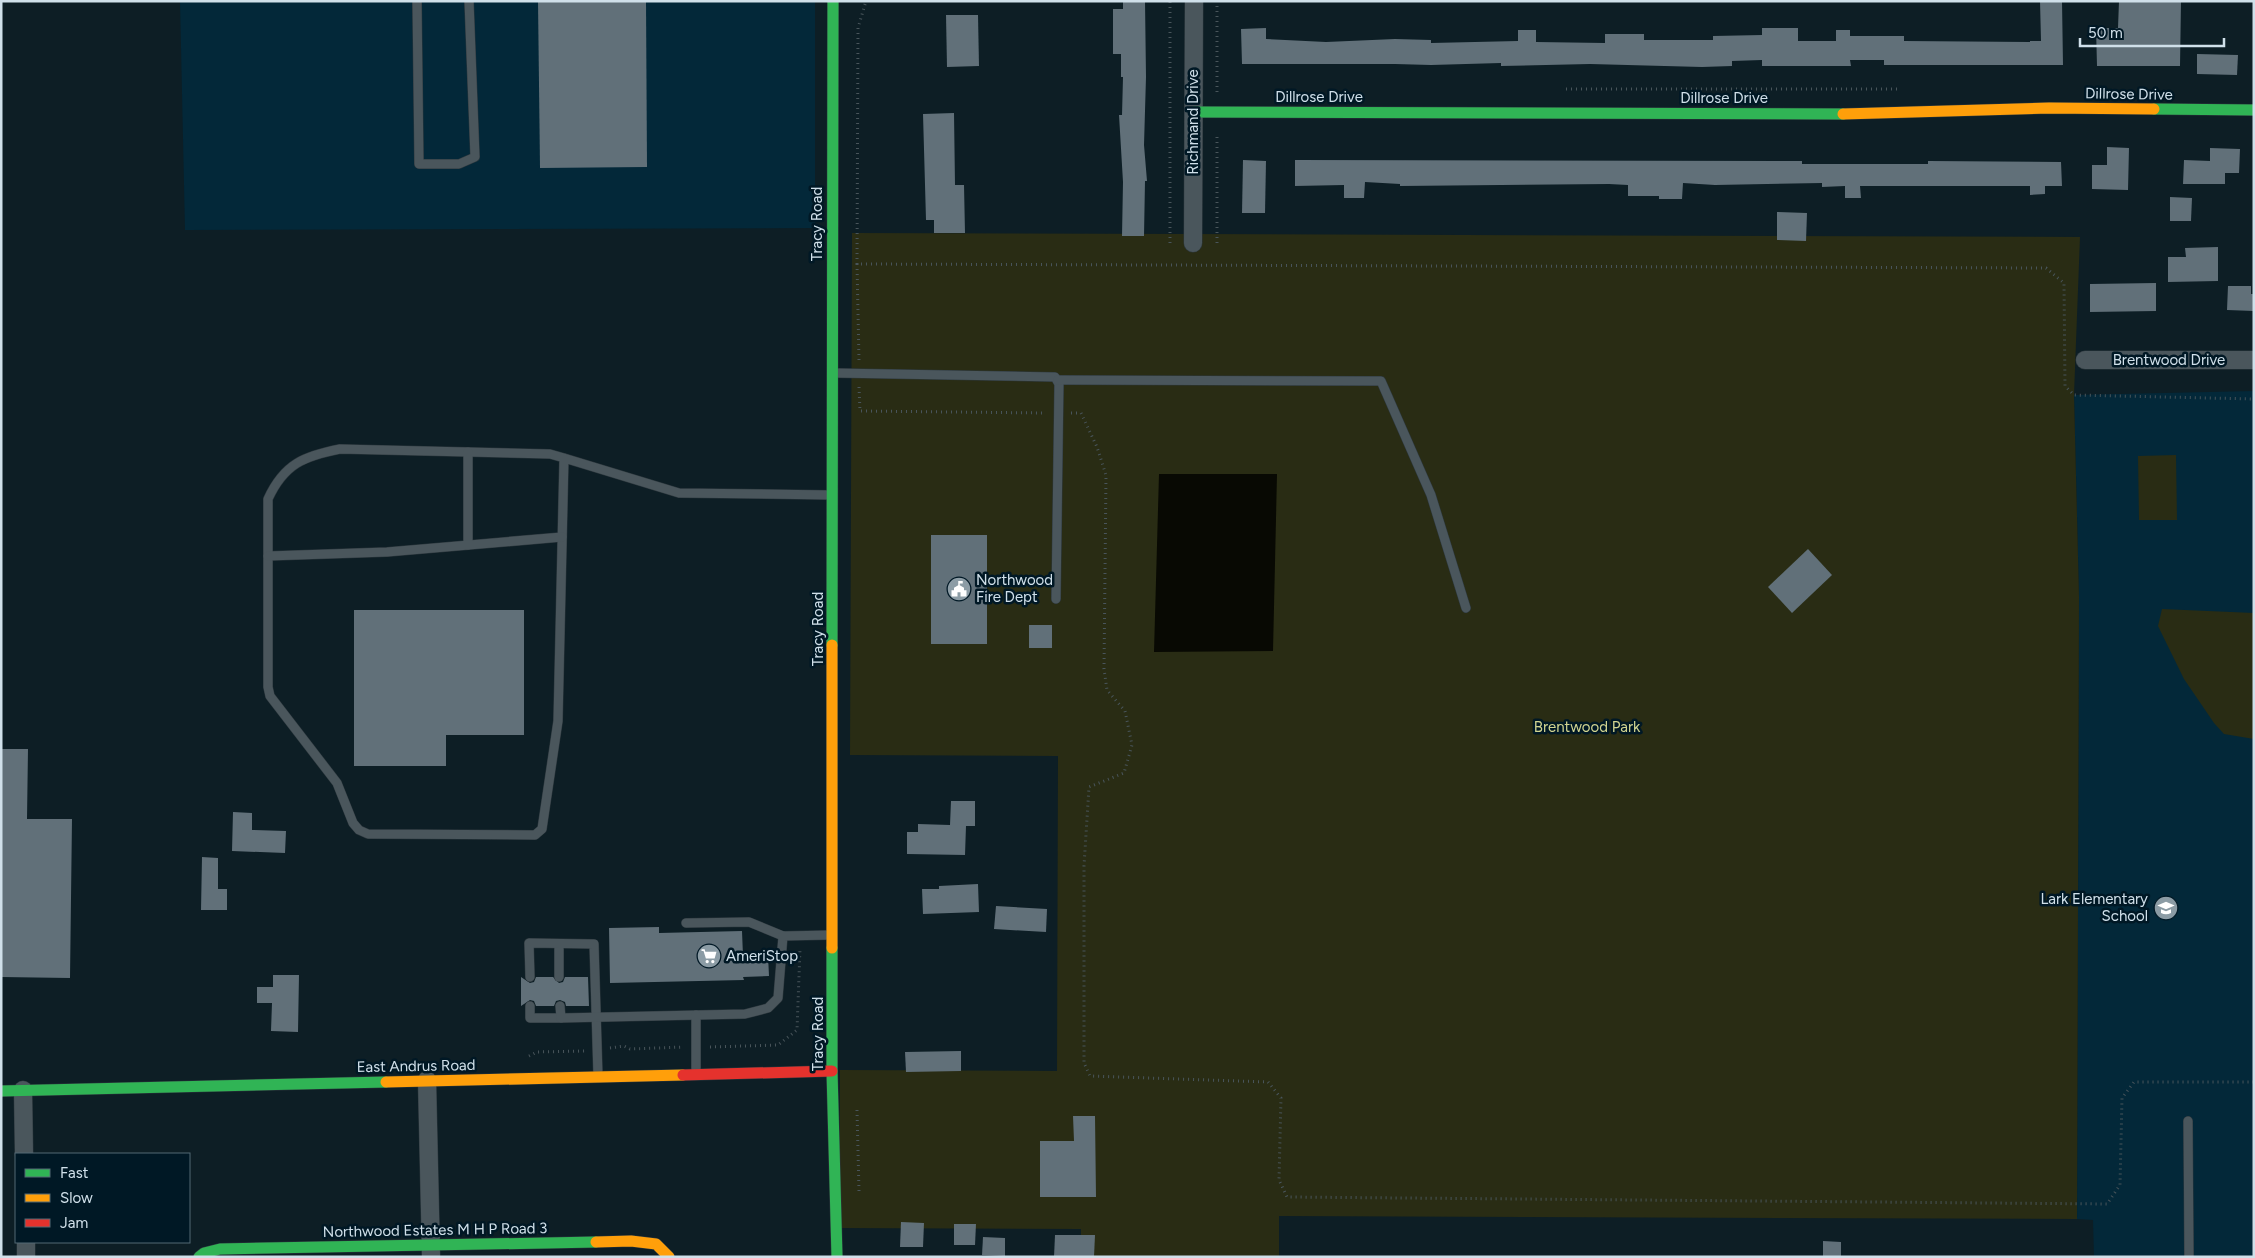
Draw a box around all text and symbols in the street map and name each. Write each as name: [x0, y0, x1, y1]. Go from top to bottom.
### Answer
scale bar: [2080, 15, 2224, 47]
text: 50 m: [2088, 24, 2123, 42]
street label: Richmand Drive: [1184, 69, 1202, 175]
street label: Dillrose Drive: [2085, 84, 2173, 104]
street label: Dillrose Drive: [1275, 88, 1363, 106]
street label: Dillrose Drive: [1680, 89, 1768, 107]
street label: Tracy Road: [808, 187, 826, 261]
street label: Brentwood Drive: [2113, 351, 2225, 369]
place label: Northwood Fire Dept: [976, 571, 1053, 606]
public building icon: Northwood Fire Dept: [946, 576, 972, 602]
street label: Tracy Road: [809, 592, 827, 666]
park label: Brentwood Park: [1534, 718, 1641, 736]
place label: Lark Elementary School: [2041, 890, 2148, 925]
school or university icon: Lark Elementary School: [2153, 895, 2179, 921]
supermarket icon: AmeriStop: [696, 943, 722, 969]
place label: AmeriStop: [726, 947, 798, 965]
street label: Tracy Road: [809, 997, 827, 1071]
street label: East Andrus Road: [356, 1056, 476, 1076]
legend: [15, 1153, 190, 1243]
text: Fast: [60, 1164, 89, 1182]
text: Slow: [60, 1189, 93, 1207]
text: Jam: [60, 1214, 88, 1232]
street label: Northwood Estates M H P Road 3: [323, 1219, 547, 1241]

